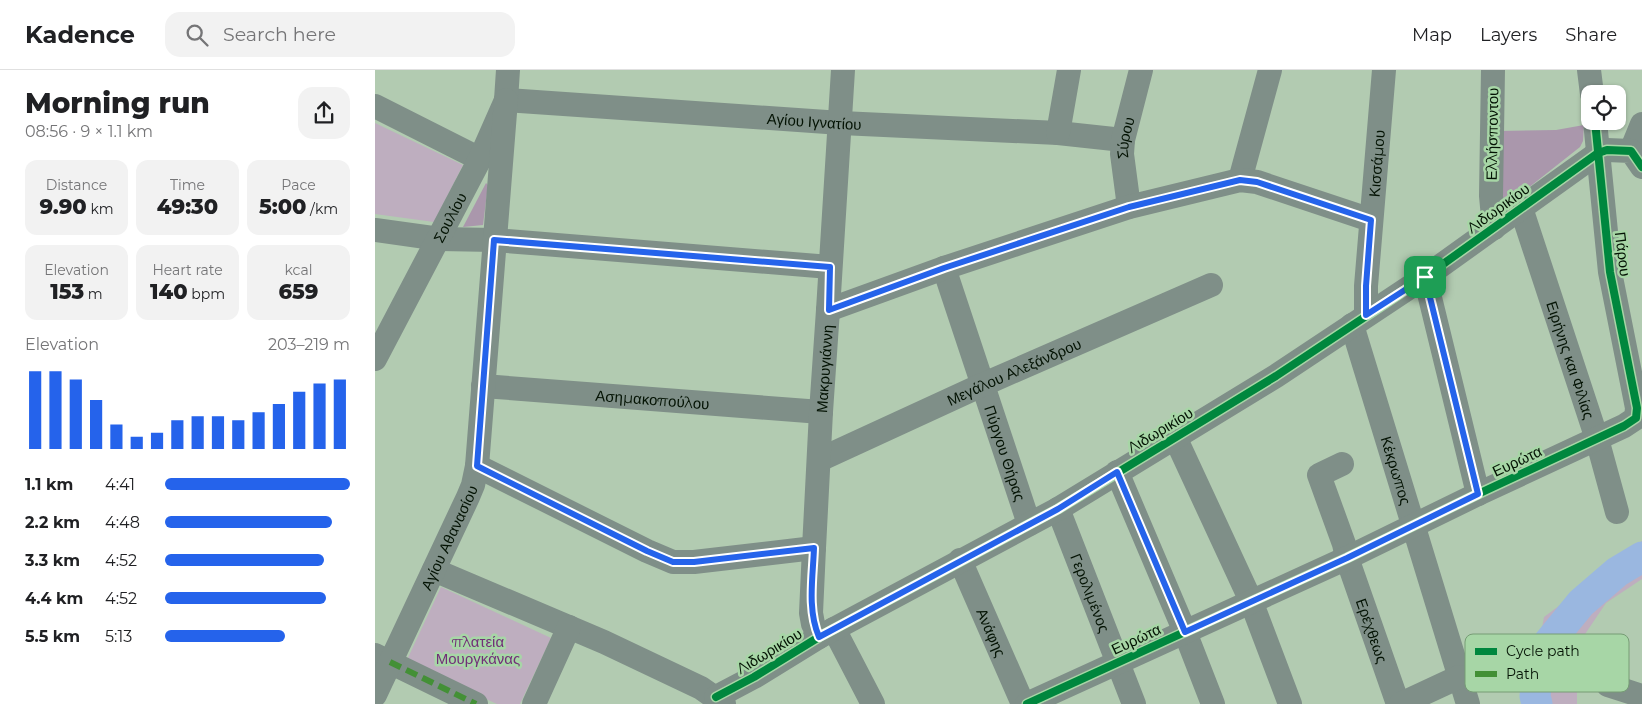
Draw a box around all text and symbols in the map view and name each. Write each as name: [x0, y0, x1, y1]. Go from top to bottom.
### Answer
search box: [165, 12, 515, 57]
text: Kadence: [25, 20, 135, 49]
icon: search: [183, 21, 211, 49]
text: Search here: [223, 23, 336, 46]
text: Map: [1412, 24, 1452, 46]
text: Layers: [1480, 24, 1537, 46]
text: Share: [1565, 24, 1617, 46]
map controls: [1581, 85, 1626, 130]
button: locate: [1581, 85, 1626, 130]
text: Morning run: [25, 86, 210, 120]
button: share: [298, 87, 350, 139]
street label: Ελλήσποντου: [1482, 87, 1502, 181]
street label: Αγίου Ιγνατίου: [766, 108, 862, 133]
street label: Σύρου: [1112, 115, 1138, 160]
text: 08:56 · 9 × 1.1 km: [25, 122, 153, 141]
street label: Κισσάμου: [1364, 129, 1388, 198]
text: Distance: [46, 176, 107, 194]
text: Time: [170, 176, 205, 194]
text: Pace: [281, 176, 316, 194]
street label: Λιδωρικίου: [1463, 179, 1533, 237]
street label: Σουλίου: [428, 189, 470, 246]
text: 9.90: [39, 194, 87, 219]
text: 49:30: [157, 194, 218, 219]
text: 5:00: [259, 194, 306, 219]
text: km: [87, 200, 114, 218]
text: /km: [306, 200, 338, 218]
street label: Πάρου: [1611, 231, 1635, 277]
pin: [1404, 256, 1446, 298]
text: Elevation: [44, 261, 109, 279]
text: Heart rate: [152, 261, 223, 279]
text: kcal: [285, 261, 312, 279]
icon: arrive: [1411, 263, 1439, 291]
text: 153: [50, 279, 84, 304]
text: 140: [150, 279, 188, 304]
text: 659: [278, 279, 319, 304]
text: m: [84, 285, 103, 303]
text: bpm: [188, 285, 225, 303]
street label: Ειρήνης και Φιλίας: [1543, 298, 1599, 421]
street label: Μακρυγιάννη: [811, 324, 836, 414]
street label: Μεγάλου Αλεξάνδρου: [944, 333, 1084, 409]
text: Elevation: [25, 335, 99, 354]
text: 203–219 m: [268, 335, 350, 354]
street label: Ασημακοπούλου: [595, 385, 710, 413]
street label: Πύργου Θήρας: [981, 403, 1030, 504]
street label: Λιδωρικίου: [1124, 403, 1196, 457]
street label: Κέκρωπος: [1377, 434, 1416, 507]
street label: Ευρώτα: [1489, 441, 1545, 481]
text: 1.1 km: [25, 475, 73, 494]
text: 4:41: [105, 475, 135, 494]
street label: Αγίου Αθανασίου: [416, 482, 481, 593]
text: 2.2 km: [25, 513, 80, 532]
text: 4:48: [105, 513, 140, 532]
text: 3.3 km: [25, 551, 80, 570]
text: 4:52: [105, 551, 137, 570]
street label: Γερολιμένος: [1067, 551, 1115, 635]
text: 4.4 km: [25, 589, 83, 608]
text: 4:52: [105, 589, 137, 608]
street label: Ερέχθεως: [1352, 596, 1392, 665]
street label: Ανάφης: [973, 605, 1011, 660]
street label: Ευρώτα: [1108, 619, 1164, 659]
street label: Λιδωρικίου: [733, 624, 805, 678]
text: 5.5 km: [25, 627, 80, 646]
text: 5:13: [105, 627, 132, 646]
park label: πλατεία Μουργκάνας: [436, 632, 520, 668]
legend: [1465, 634, 1629, 692]
text: Cycle path: [1506, 642, 1580, 660]
text: Path: [1506, 665, 1539, 683]

